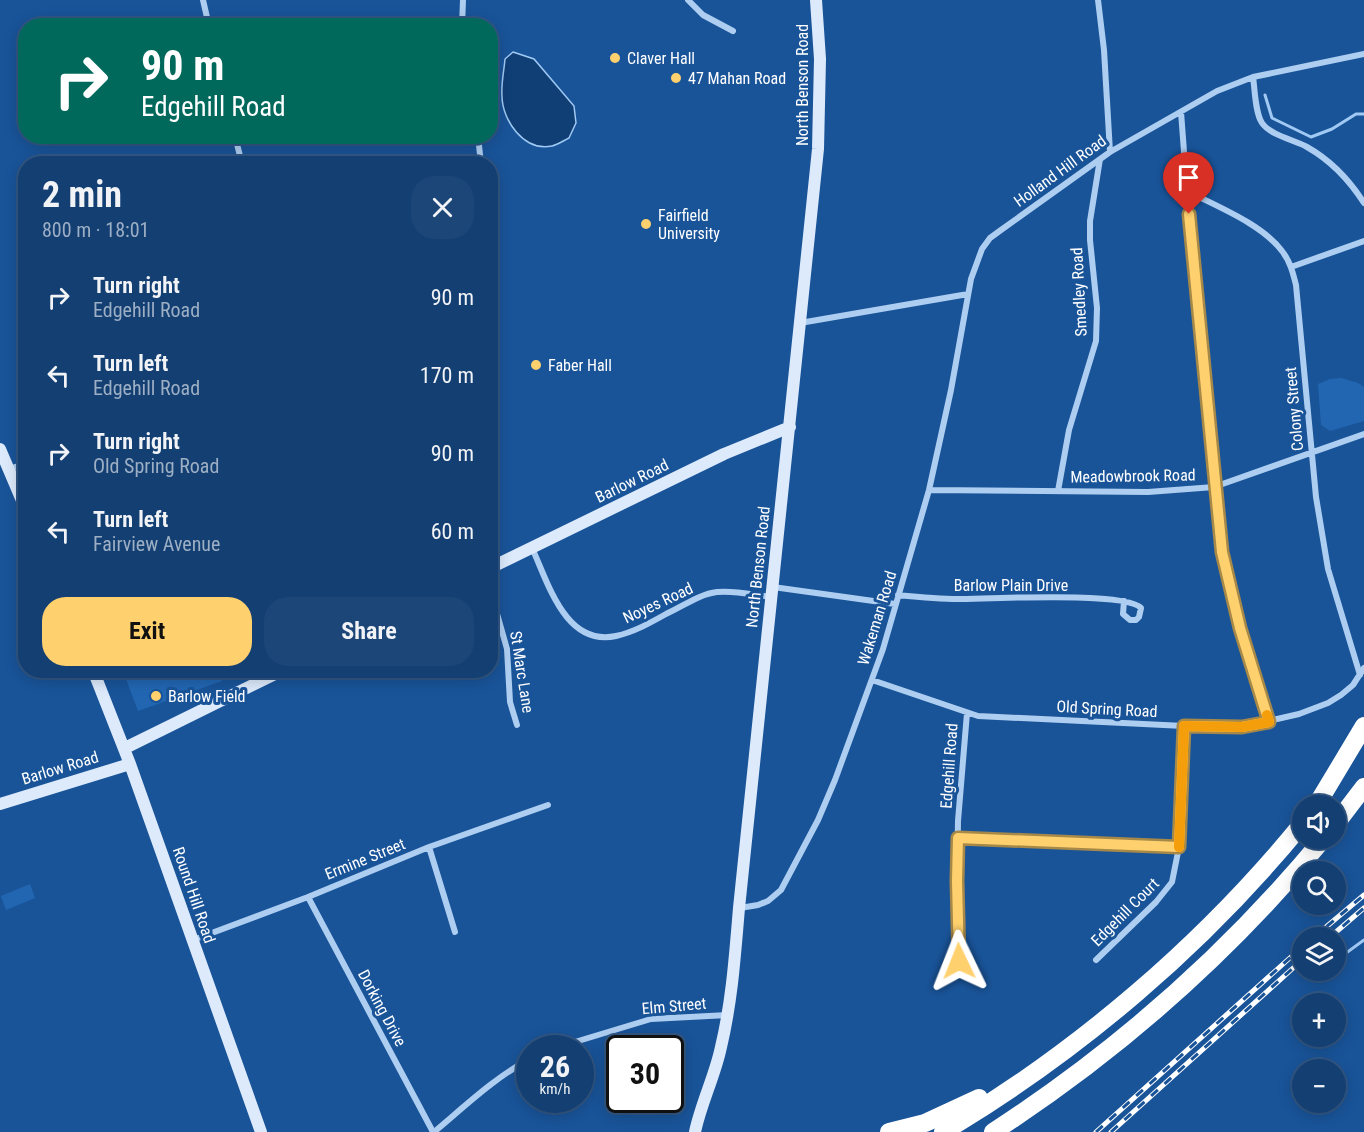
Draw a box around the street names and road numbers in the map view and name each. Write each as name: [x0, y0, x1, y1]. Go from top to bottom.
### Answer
street label: North Benson Road: [793, 24, 812, 146]
street label: Holland Hill Road: [1010, 131, 1110, 211]
street label: Smedley Road: [1067, 247, 1091, 337]
street label: Colony Street: [1281, 366, 1307, 452]
street label: Barlow Road: [592, 455, 672, 507]
street label: Meadowbrook Road: [1070, 465, 1196, 487]
street label: North Benson Road: [742, 505, 774, 629]
street label: Wakeman Road: [854, 569, 900, 667]
street label: Barlow Plain Drive: [954, 576, 1068, 595]
street label: Noyes Road: [620, 579, 696, 627]
street label: St Marc Lane: [506, 630, 538, 714]
street label: Old Spring Road: [1056, 697, 1158, 721]
street label: Edgehill Road: [937, 723, 961, 809]
street label: Barlow Road: [19, 747, 101, 789]
street label: Ermine Street: [322, 834, 408, 884]
street label: Round Hill Road: [169, 844, 219, 946]
street label: Edgehill Court: [1087, 874, 1163, 950]
street label: Dorking Drive: [354, 966, 410, 1050]
street label: Elm Street: [641, 994, 707, 1018]

